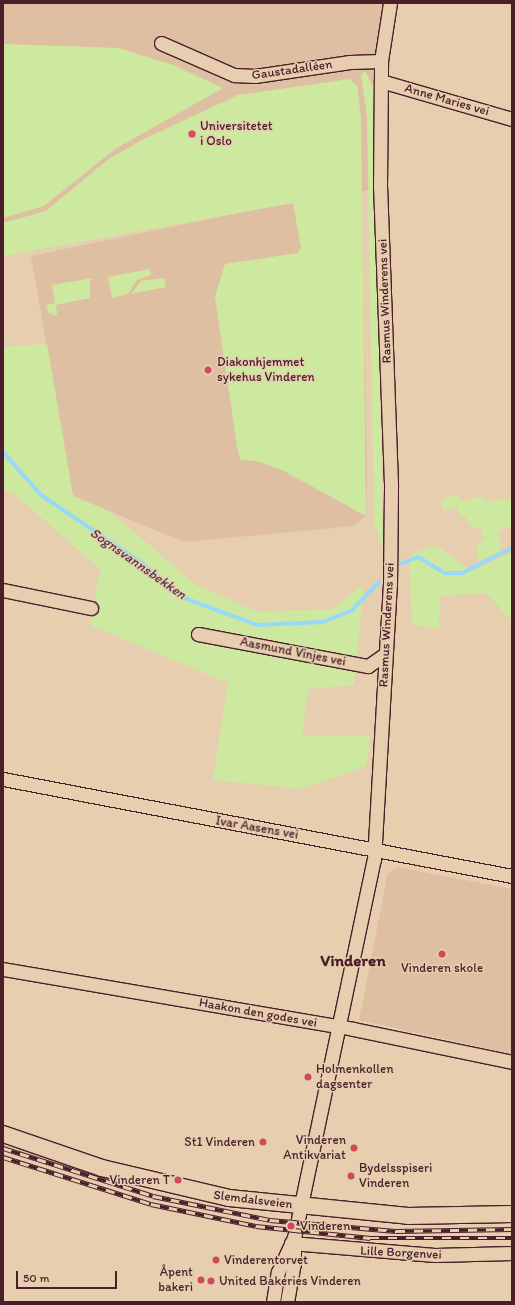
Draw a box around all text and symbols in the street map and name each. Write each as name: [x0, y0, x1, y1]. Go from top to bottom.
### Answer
street label: Gaustadalléen: [251, 57, 333, 83]
street label: Anne Maries vei: [403, 80, 491, 120]
place label: Universitetet i Oslo: [200, 119, 273, 150]
marker: Universitetet i Oslo: [187, 129, 197, 139]
street label: Rasmus Winderens vei: [375, 238, 395, 364]
place label: Diakonhjemmet sykehus Vinderen: [217, 355, 315, 386]
marker: Diakonhjemmet sykehus Vinderen: [202, 364, 214, 376]
water label: Sognsvannsbekken: [87, 525, 189, 603]
street label: Rasmus Winderens vei: [376, 562, 398, 688]
street label: Aasmund Vinjes vei: [239, 634, 347, 670]
street label: Ivar Aasens vei: [214, 813, 300, 843]
marker: Vinderen skole: [437, 949, 447, 959]
district label: Vinderen: [320, 951, 386, 971]
place label: Vinderen skole: [401, 960, 483, 976]
street label: Haakon den godes vei: [198, 995, 318, 1031]
place label: Holmenkollen dagsenter: [316, 1062, 394, 1093]
marker: Holmenkollen dagsenter: [303, 1072, 313, 1082]
place label: Vinderen Antikvariat: [283, 1133, 346, 1164]
place label: St1 Vinderen: [184, 1134, 255, 1150]
marker: St1 Vinderen: [258, 1137, 268, 1147]
marker: Vinderen Antikvariat: [349, 1143, 359, 1153]
place label: Bydelsspiseri Vinderen: [359, 1161, 432, 1192]
marker: Bydelsspiseri Vinderen: [346, 1171, 356, 1181]
place label: Vinderen T: [110, 1172, 170, 1188]
marker: Vinderen T: [173, 1175, 183, 1185]
street label: Slemdalsveien: [212, 1187, 294, 1213]
place label: Vinderen: [300, 1218, 350, 1234]
marker: Vinderen: [285, 1220, 297, 1232]
street label: Lille Borgenvei: [359, 1243, 443, 1263]
place label: Vinderentorvet: [224, 1252, 308, 1268]
marker: Vinderentorvet: [211, 1255, 221, 1265]
scale bar: [18, 1263, 119, 1289]
place label: Åpent bakeri: [158, 1265, 193, 1296]
text: 50 m: [23, 1271, 49, 1285]
place label: United Bakeries Vinderen: [219, 1273, 361, 1289]
marker: Åpent bakeri: [196, 1275, 206, 1285]
marker: United Bakeries Vinderen: [206, 1276, 216, 1286]

